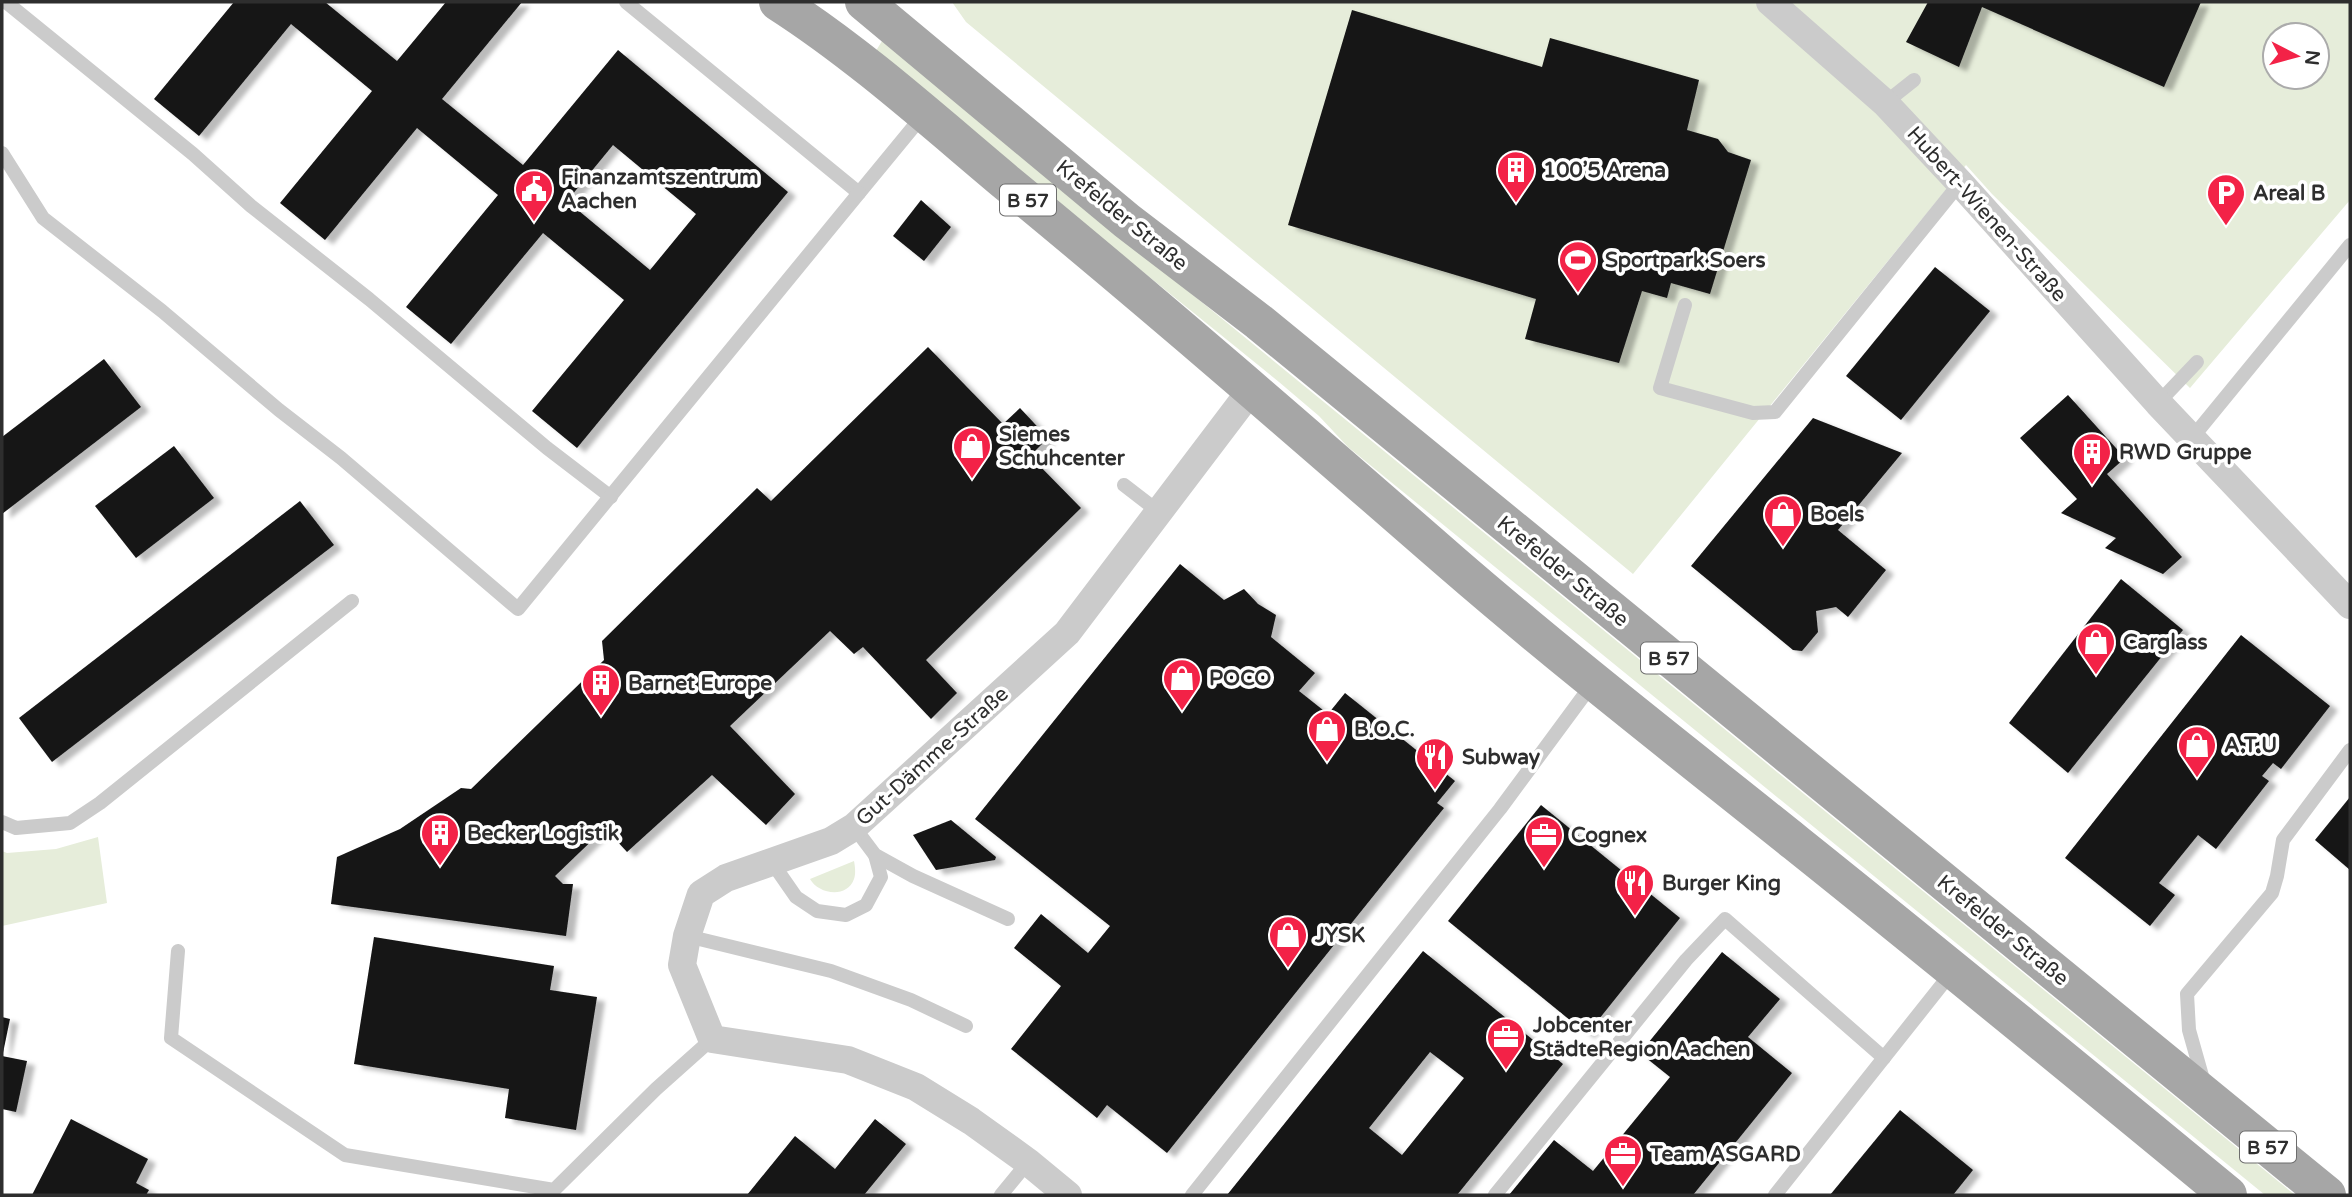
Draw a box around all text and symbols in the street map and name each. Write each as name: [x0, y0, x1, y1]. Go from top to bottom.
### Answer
north arrow: [2261, 21, 2331, 91]
text: N: [2300, 49, 2324, 66]
street label: Hubert-Wienen-Straße: [1901, 122, 2072, 307]
building icon: 100’5 Arena: [1495, 149, 1537, 204]
street label: Krefelder Straße: [1051, 155, 1193, 276]
place label: 100’5 Arena: [1543, 158, 1666, 183]
place label: Finanzamtszentrum Aachen: [561, 165, 759, 214]
public building icon: Finanzamtszentrum Aachen: [513, 168, 555, 223]
parking icon: Areal B: [2205, 172, 2247, 227]
place label: Areal B: [2253, 181, 2325, 206]
road number: B 57: [1000, 184, 1056, 216]
sports icon: Sportpark Soers: [1557, 239, 1599, 294]
place label: Sportpark Soers: [1605, 248, 1766, 273]
place label: Siemes Schuhcenter: [999, 422, 1126, 471]
shop icon: Siemes Schuhcenter: [951, 425, 993, 480]
building icon: RWD Gruppe: [2071, 431, 2113, 486]
place label: RWD Gruppe: [2119, 440, 2252, 465]
shop icon: Boels: [1762, 493, 1804, 548]
place label: Boels: [1810, 502, 1864, 527]
street label: Krefelder Straße: [1492, 511, 1634, 632]
shop icon: Carglass: [2075, 621, 2117, 676]
place label: Carglass: [2123, 630, 2208, 655]
road number: B 57: [1641, 642, 1697, 674]
shop icon: POCO: [1161, 657, 1203, 712]
building icon: Barnet Europe: [580, 662, 622, 717]
place label: POCO: [1209, 666, 1271, 691]
place label: Barnet Europe: [628, 671, 772, 696]
street label: Gut-Dämme-Straße: [851, 681, 1014, 831]
shop icon: B.O.C.: [1306, 708, 1348, 763]
place label: B.O.C.: [1354, 717, 1415, 742]
shop icon: A.T.U: [2176, 724, 2218, 779]
place label: A.T.U: [2224, 733, 2277, 758]
restaurant icon: Subway: [1414, 736, 1456, 791]
place label: Subway: [1462, 745, 1541, 770]
building icon: Becker Logistik: [419, 812, 461, 867]
office icon: Cognex: [1523, 814, 1565, 869]
place label: Becker Logistik: [467, 821, 620, 846]
place label: Cognex: [1571, 823, 1647, 848]
restaurant icon: Burger King: [1614, 862, 1656, 917]
street label: Krefelder Straße: [1932, 870, 2074, 991]
place label: Burger King: [1662, 871, 1781, 896]
shop icon: JYSK: [1267, 914, 1309, 969]
place label: JYSK: [1314, 923, 1365, 948]
place label: Jobcenter StädteRegion Aachen: [1532, 1013, 1751, 1062]
office icon: Jobcenter StädteRegion Aachen: [1485, 1016, 1527, 1071]
road number: B 57: [2240, 1132, 2296, 1162]
office icon: Team ASGARD: [1602, 1133, 1644, 1188]
place label: Team ASGARD: [1649, 1142, 1801, 1167]

